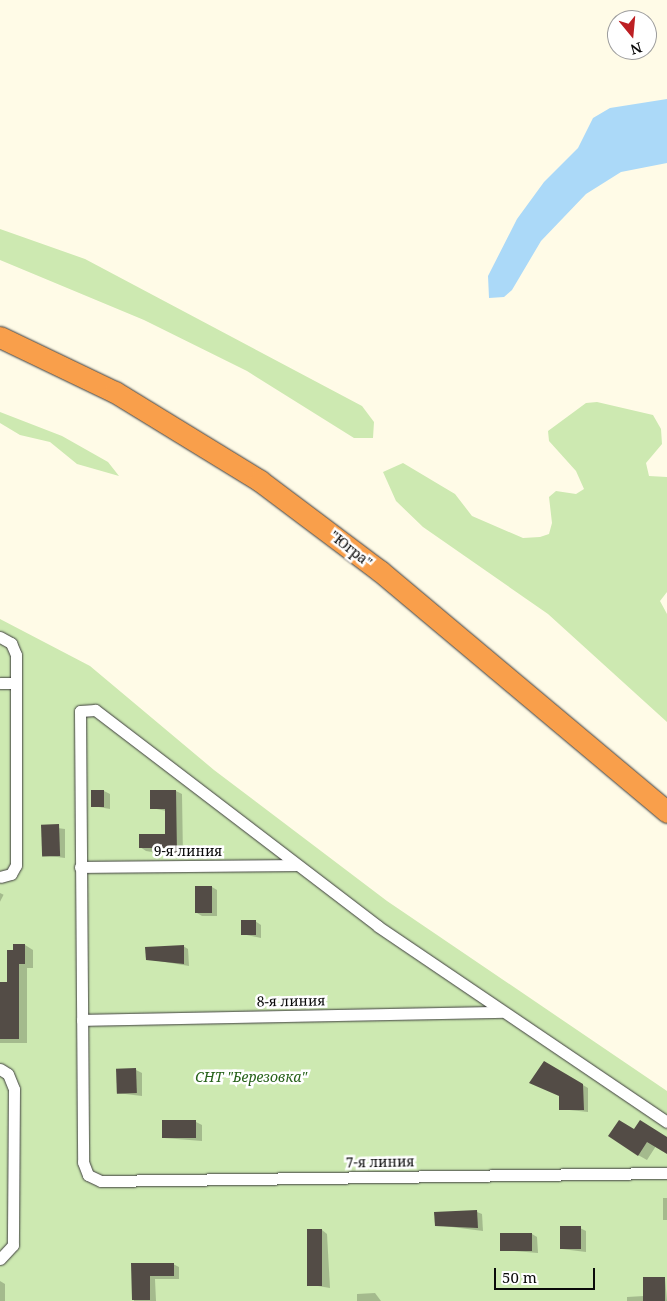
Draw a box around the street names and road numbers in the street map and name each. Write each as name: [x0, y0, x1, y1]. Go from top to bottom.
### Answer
street label: "Югра": [326, 527, 376, 571]
street label: 9-я линия: [154, 843, 222, 859]
street label: 8-я линия: [257, 992, 325, 1010]
street label: 7-я линия: [346, 1153, 414, 1171]

